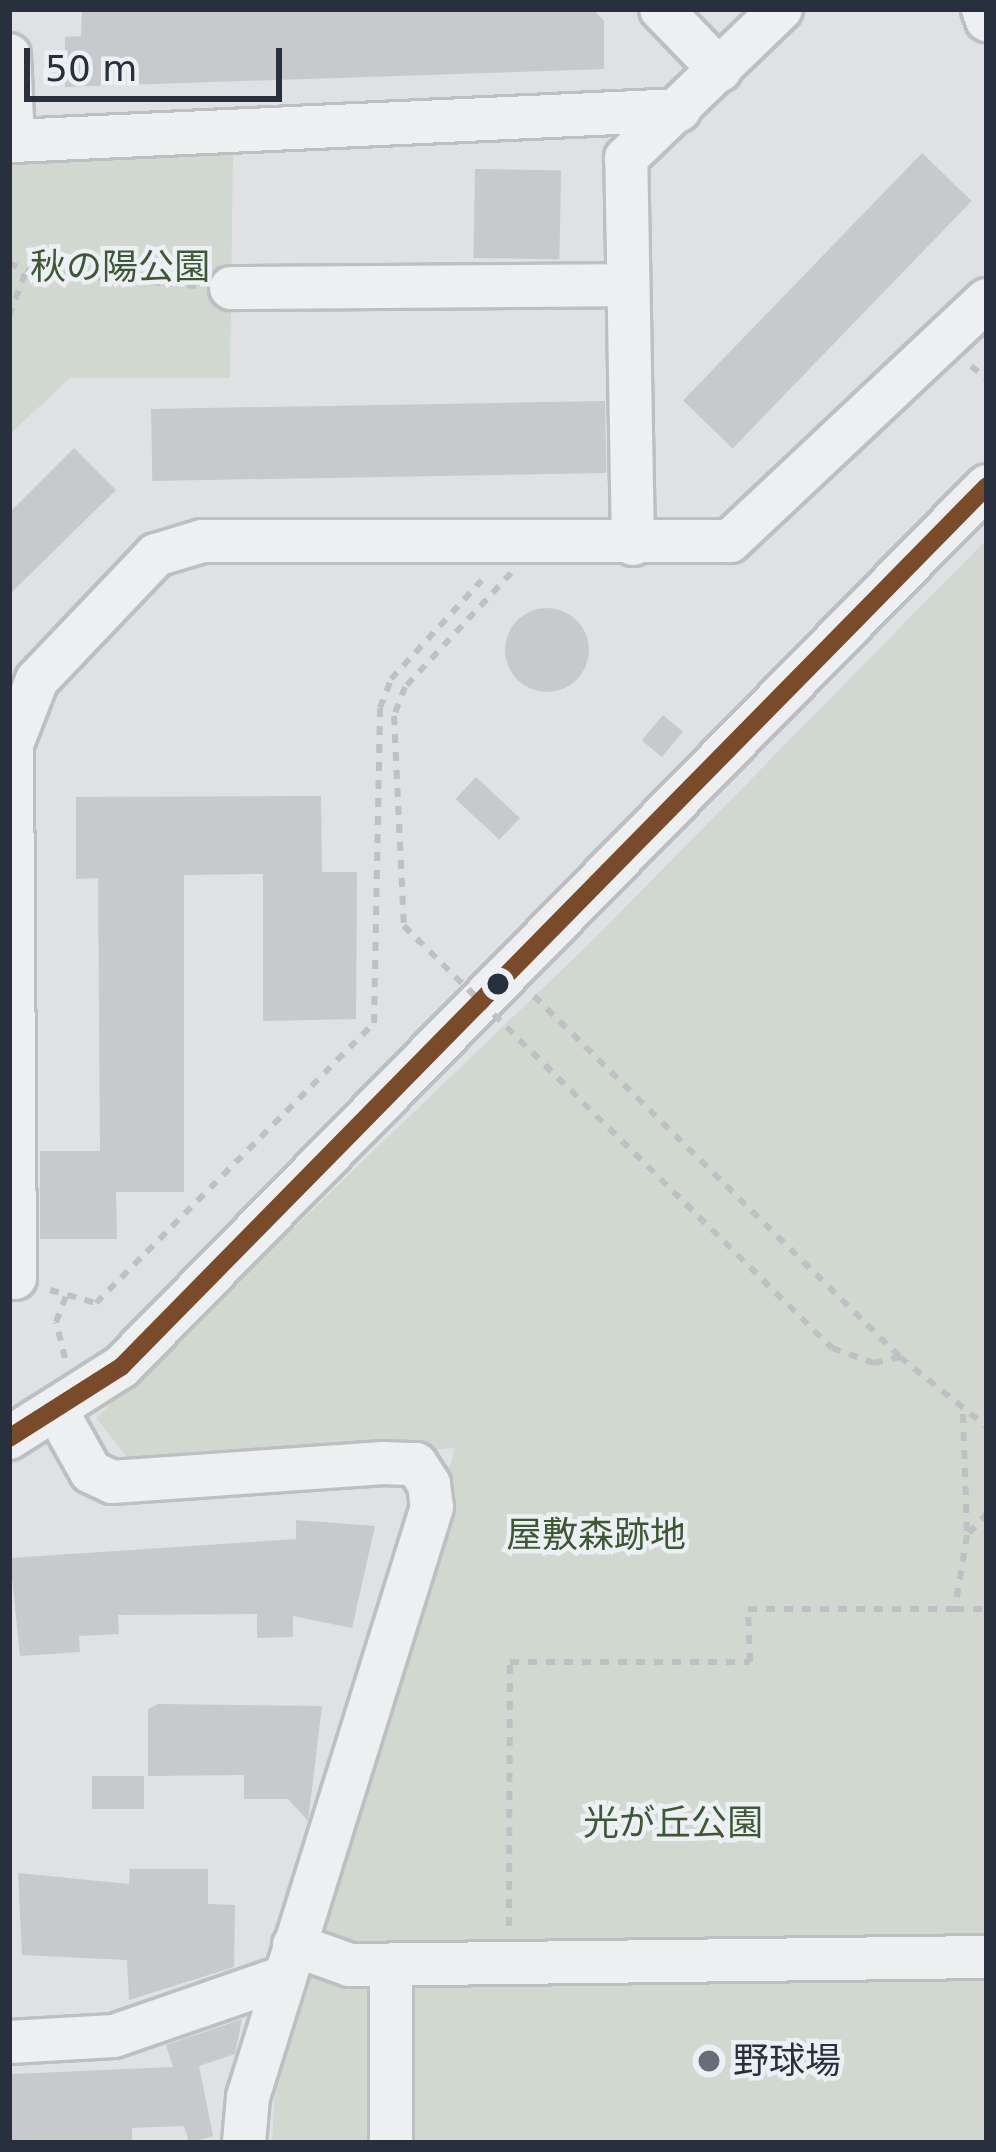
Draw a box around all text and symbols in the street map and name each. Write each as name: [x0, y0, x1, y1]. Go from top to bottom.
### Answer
scale bar: [30, 24, 288, 98]
text: 50 m: [45, 48, 137, 89]
park label: 秋の陽公園: [30, 245, 210, 289]
unlabelled marker: [487, 973, 509, 995]
park label: 屋敷森跡地: [506, 1513, 686, 1557]
park label: 光が丘公園: [583, 1801, 763, 1845]
place label: 野球場: [733, 2039, 841, 2083]
marker: 野球場: [696, 2048, 722, 2074]

